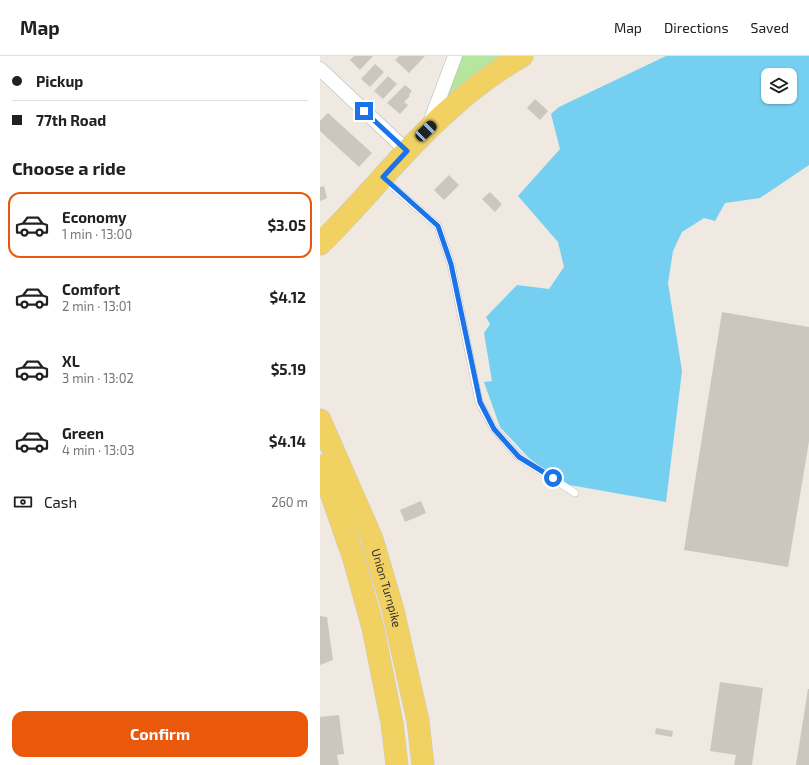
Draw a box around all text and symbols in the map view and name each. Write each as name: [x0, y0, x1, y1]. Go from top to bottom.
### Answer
text: Map: [20, 16, 60, 39]
text: Map: [614, 19, 642, 36]
text: Directions: [664, 19, 729, 36]
text: Saved: [751, 19, 789, 36]
map controls: [761, 68, 797, 104]
button: layers: [761, 68, 797, 104]
text: Pickup: [36, 72, 83, 90]
route end: [355, 102, 373, 120]
text: 77th Road: [36, 111, 106, 129]
car: [413, 118, 439, 144]
text: Choose a ride: [12, 157, 126, 179]
icon: car: [14, 207, 50, 243]
text: Economy: [62, 208, 127, 226]
text: $3.05: [267, 216, 306, 234]
text: 1 min · 13:00: [62, 226, 132, 242]
icon: car: [14, 279, 50, 315]
text: Comfort: [62, 280, 120, 298]
text: $4.12: [270, 288, 306, 306]
text: 2 min · 13:01: [62, 298, 132, 314]
icon: car: [14, 351, 50, 387]
text: XL: [62, 352, 80, 370]
text: $5.19: [271, 360, 306, 378]
text: 3 min · 13:02: [62, 370, 134, 386]
icon: car: [14, 423, 50, 459]
text: Green: [62, 424, 104, 442]
text: $4.14: [269, 432, 306, 450]
text: 4 min · 13:03: [62, 442, 134, 458]
route start: [544, 469, 562, 487]
icon: cash: [12, 491, 34, 513]
text: Cash: [44, 493, 77, 511]
text: 260 m: [271, 494, 308, 510]
street label: Union Turnpike: [369, 547, 405, 629]
button: Confirm: [12, 711, 308, 757]

